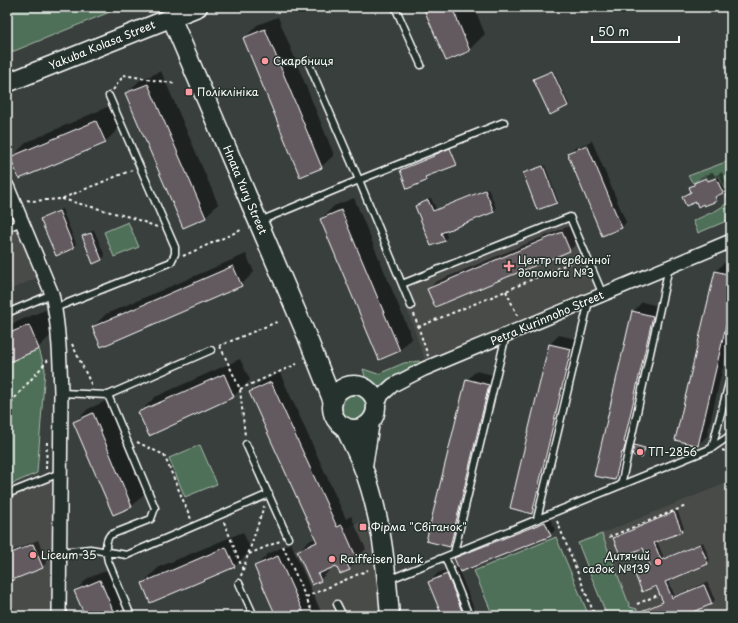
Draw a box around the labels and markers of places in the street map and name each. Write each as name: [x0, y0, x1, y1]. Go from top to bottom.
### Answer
place label: Скарбниця: [273, 52, 334, 69]
marker: Скарбниця: [260, 56, 270, 66]
place label: Поліклініка: [197, 83, 259, 100]
marker: Поліклініка: [184, 87, 194, 97]
place label: Центр первинної допомоги №3: [518, 251, 611, 281]
marker: Центр первинної допомоги №3: [503, 260, 515, 272]
place label: ТП-2856: [648, 443, 697, 460]
marker: ТП-2856: [635, 447, 645, 457]
place label: Фірма "Світанок": [371, 518, 467, 535]
marker: Фірма "Світанок": [358, 522, 368, 532]
place label: Liceum 35: [41, 546, 96, 563]
place label: Дитячий садок №139: [583, 547, 650, 577]
marker: Liceum 35: [28, 550, 38, 560]
place label: Raiffeisen Bank: [340, 550, 424, 567]
marker: Raiffeisen Bank: [327, 554, 337, 564]
marker: Дитячий садок №139: [653, 557, 663, 567]

